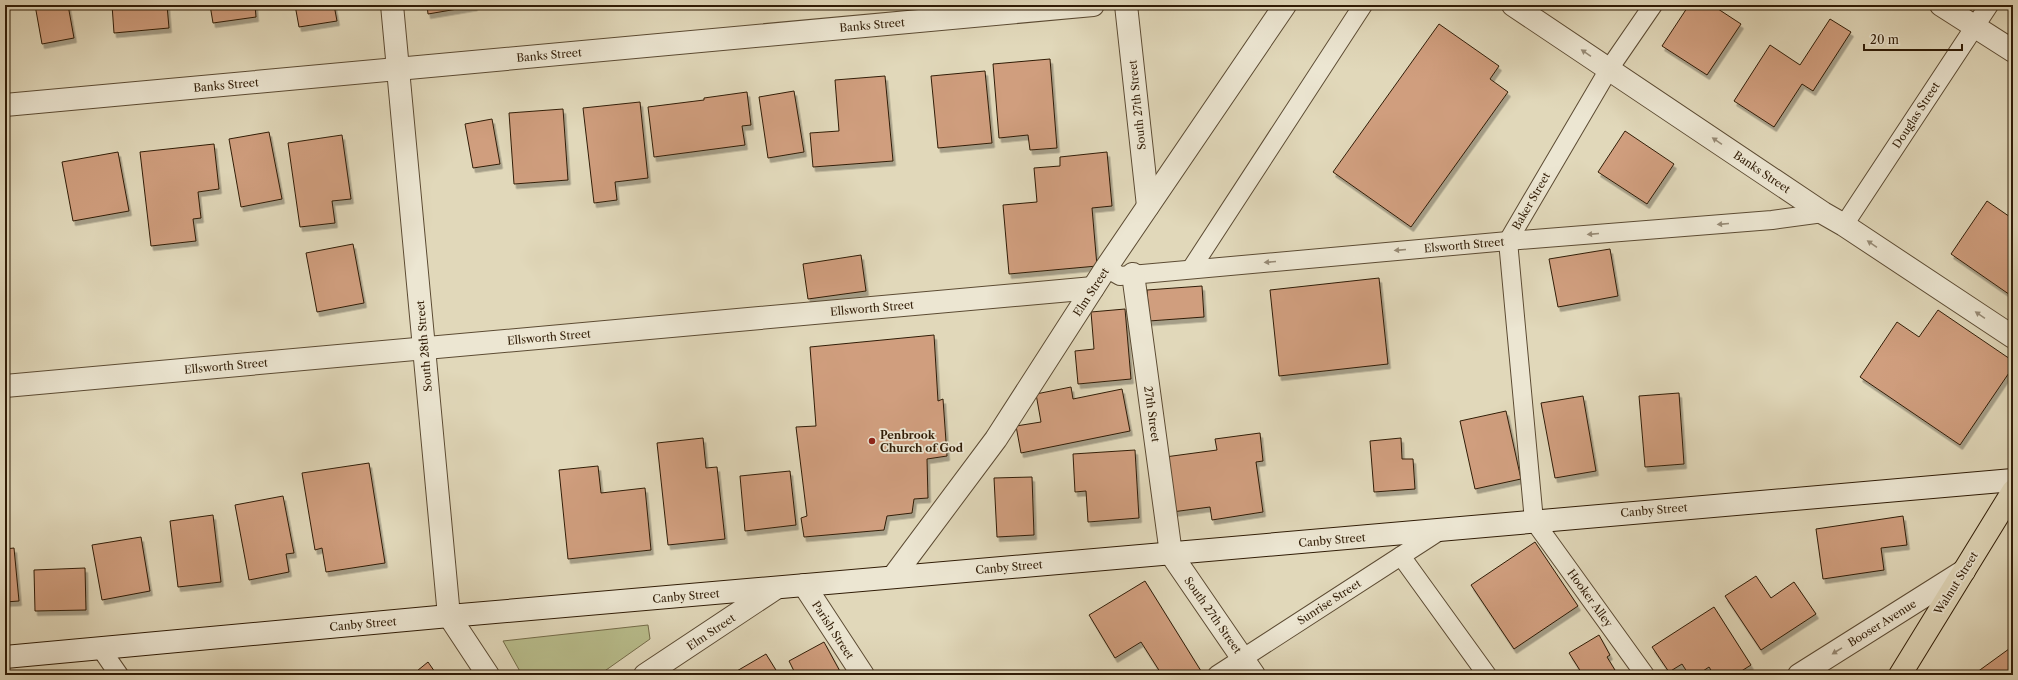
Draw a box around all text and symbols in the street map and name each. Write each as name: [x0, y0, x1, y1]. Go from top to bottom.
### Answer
street label: Banks Street: [839, 15, 905, 35]
scale bar: [1864, 26, 1962, 52]
text: 20 m: [1870, 32, 1899, 47]
street label: Banks Street: [516, 45, 582, 65]
one-way arrow: [1581, 49, 1591, 57]
street label: South 27th Street: [1125, 59, 1149, 151]
street label: Banks Street: [193, 75, 259, 95]
street label: Douglas Street: [1889, 79, 1943, 151]
one-way arrow: [1711, 138, 1723, 145]
street label: Banks Street: [1731, 148, 1793, 196]
street label: Baker Street: [1509, 170, 1553, 232]
one-way arrow: [1717, 220, 1729, 227]
one-way arrow: [1587, 231, 1599, 238]
street label: Elsworth Street: [1423, 235, 1505, 255]
one-way arrow: [1866, 240, 1878, 247]
one-way arrow: [1394, 247, 1406, 254]
one-way arrow: [1264, 258, 1276, 265]
street label: Elm Street: [1070, 265, 1112, 319]
street label: Ellsworth Street: [830, 297, 915, 319]
street label: South 28th Street: [413, 300, 435, 392]
one-way arrow: [1975, 312, 1986, 319]
street label: Ellsworth Street: [507, 326, 592, 348]
street label: Ellsworth Street: [184, 355, 269, 377]
street label: 27th Street: [1141, 385, 1163, 443]
place label: Penbrook Church of God: [880, 428, 964, 455]
marker: Penbrook Church of God: [867, 436, 877, 446]
street label: Canby Street: [1620, 500, 1688, 520]
street label: Canby Street: [1298, 530, 1366, 550]
street label: Walnut Street: [1931, 549, 1981, 618]
street label: Canby Street: [975, 557, 1043, 577]
street label: Hooker Alley: [1564, 566, 1616, 630]
street label: South 27th Street: [1181, 574, 1245, 656]
street label: Sunrise Street: [1294, 576, 1364, 628]
street label: Canby Street: [652, 586, 720, 606]
street label: Booser Avenue: [1845, 596, 1919, 650]
street label: Parish Street: [809, 598, 857, 662]
street label: Elm Street: [684, 611, 738, 653]
street label: Canby Street: [329, 614, 397, 634]
one-way arrow: [1832, 647, 1842, 655]

